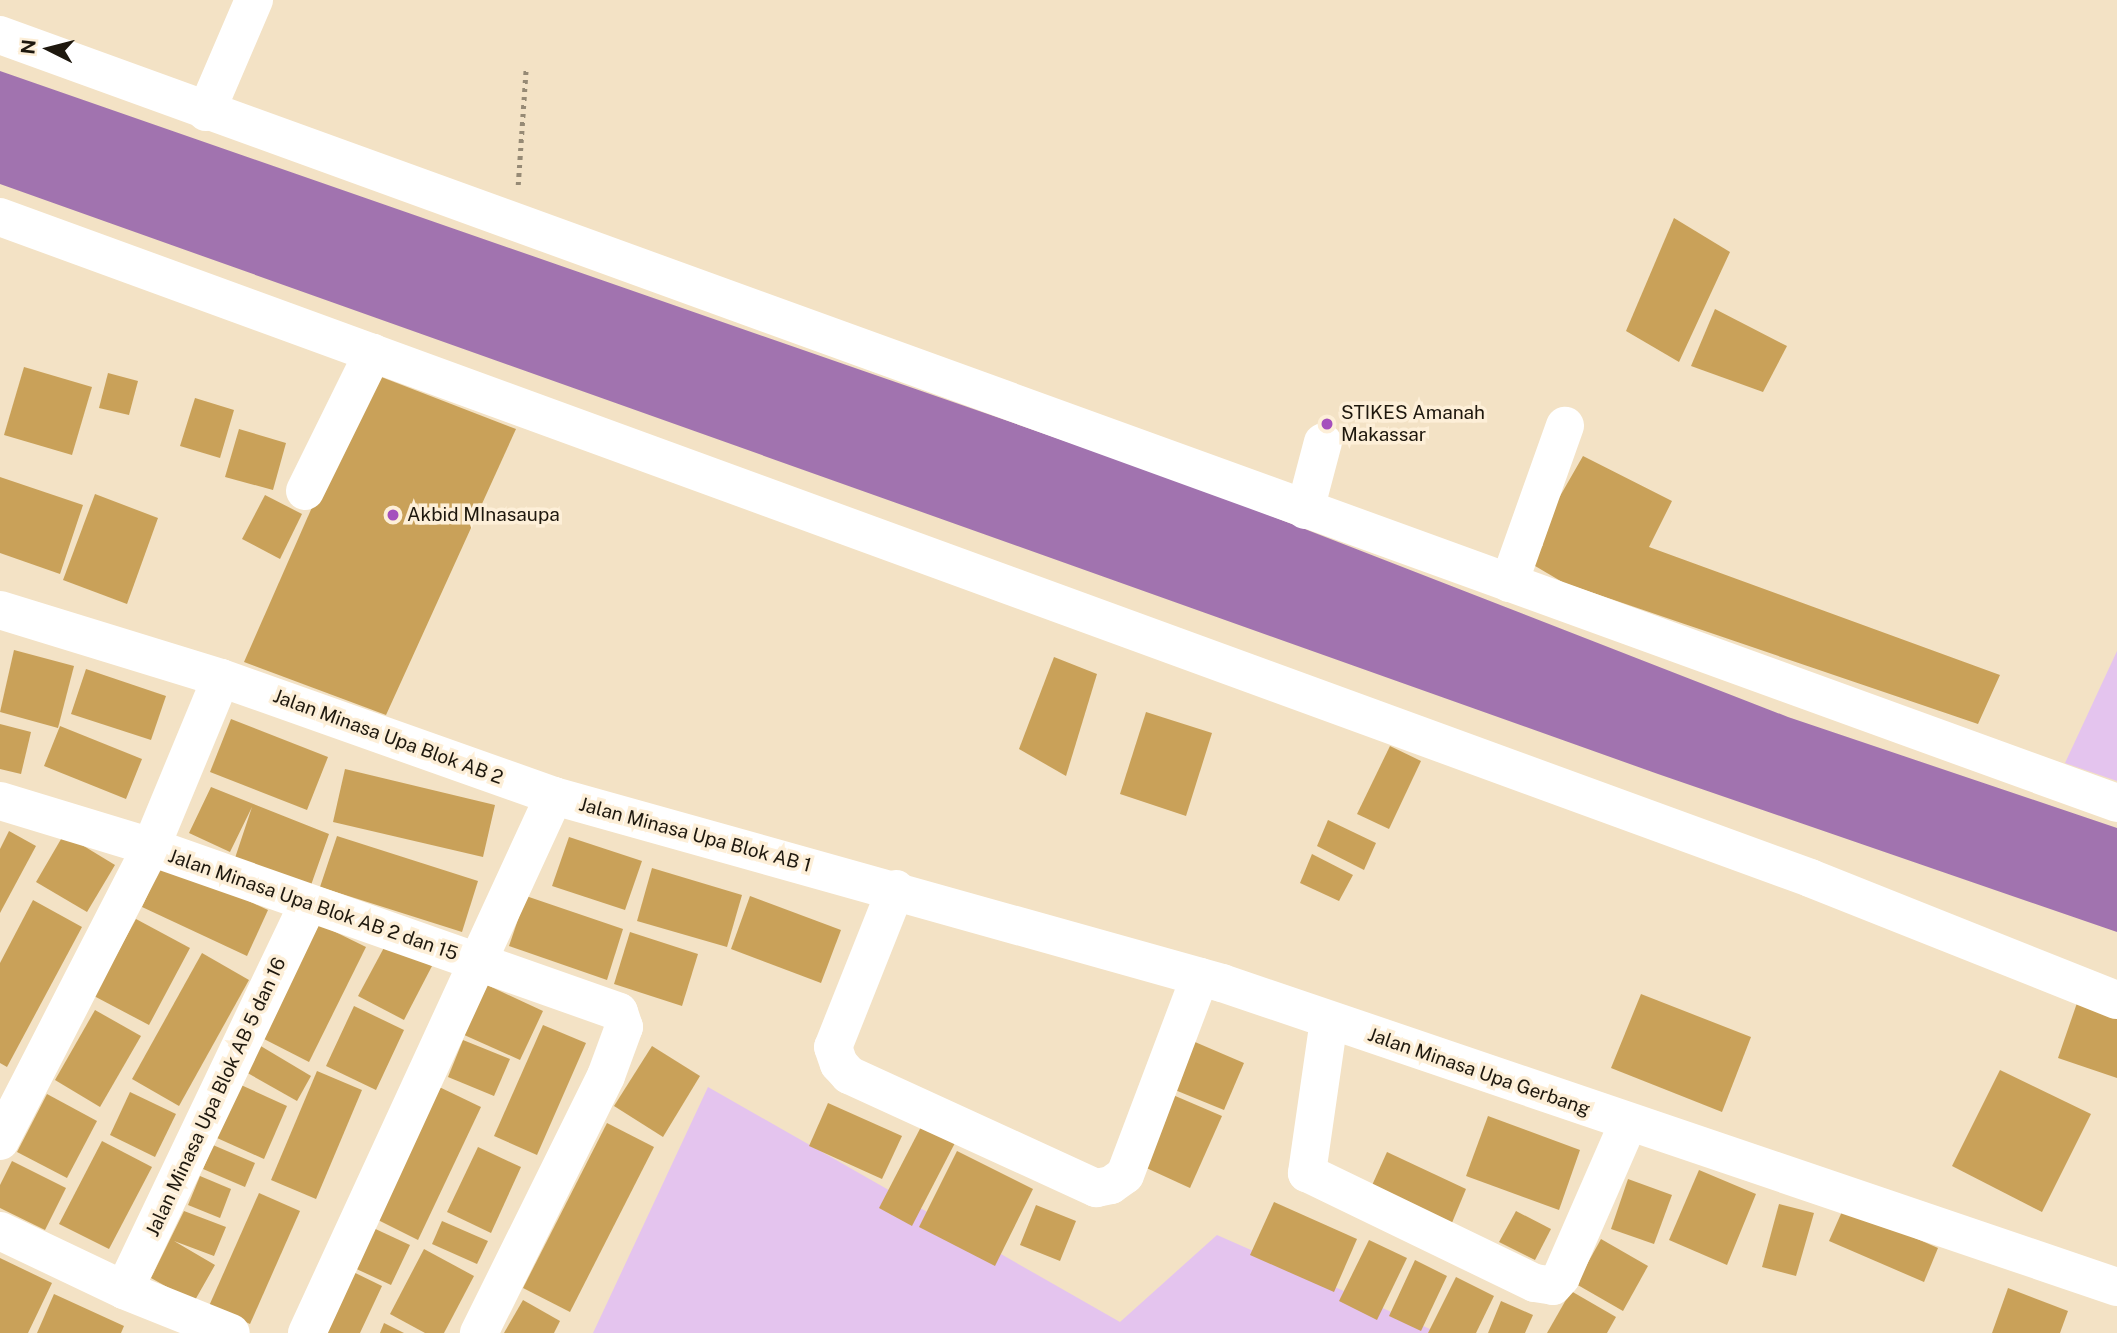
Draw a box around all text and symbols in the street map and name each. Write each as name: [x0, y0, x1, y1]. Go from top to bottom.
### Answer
north arrow: [14, 14, 84, 84]
text: N: [16, 38, 40, 55]
place label: STIKES Amanah Makassar: [1341, 402, 1485, 446]
marker: STIKES Amanah Makassar: [1319, 416, 1335, 432]
place label: Akbid MInasaupa: [407, 504, 560, 526]
marker: Akbid MInasaupa: [385, 507, 401, 523]
street label: Jalan Minasa Upa Blok AB 2: [270, 685, 506, 789]
street label: Jalan Minasa Upa Blok AB 1: [576, 793, 814, 877]
street label: Jalan Minasa Upa Blok AB 2 dan 15: [165, 845, 461, 965]
street label: Jalan Minasa Upa Blok AB 5 dan 16: [141, 954, 291, 1240]
street label: Jalan Minasa Upa Gerbang: [1365, 1023, 1593, 1121]

